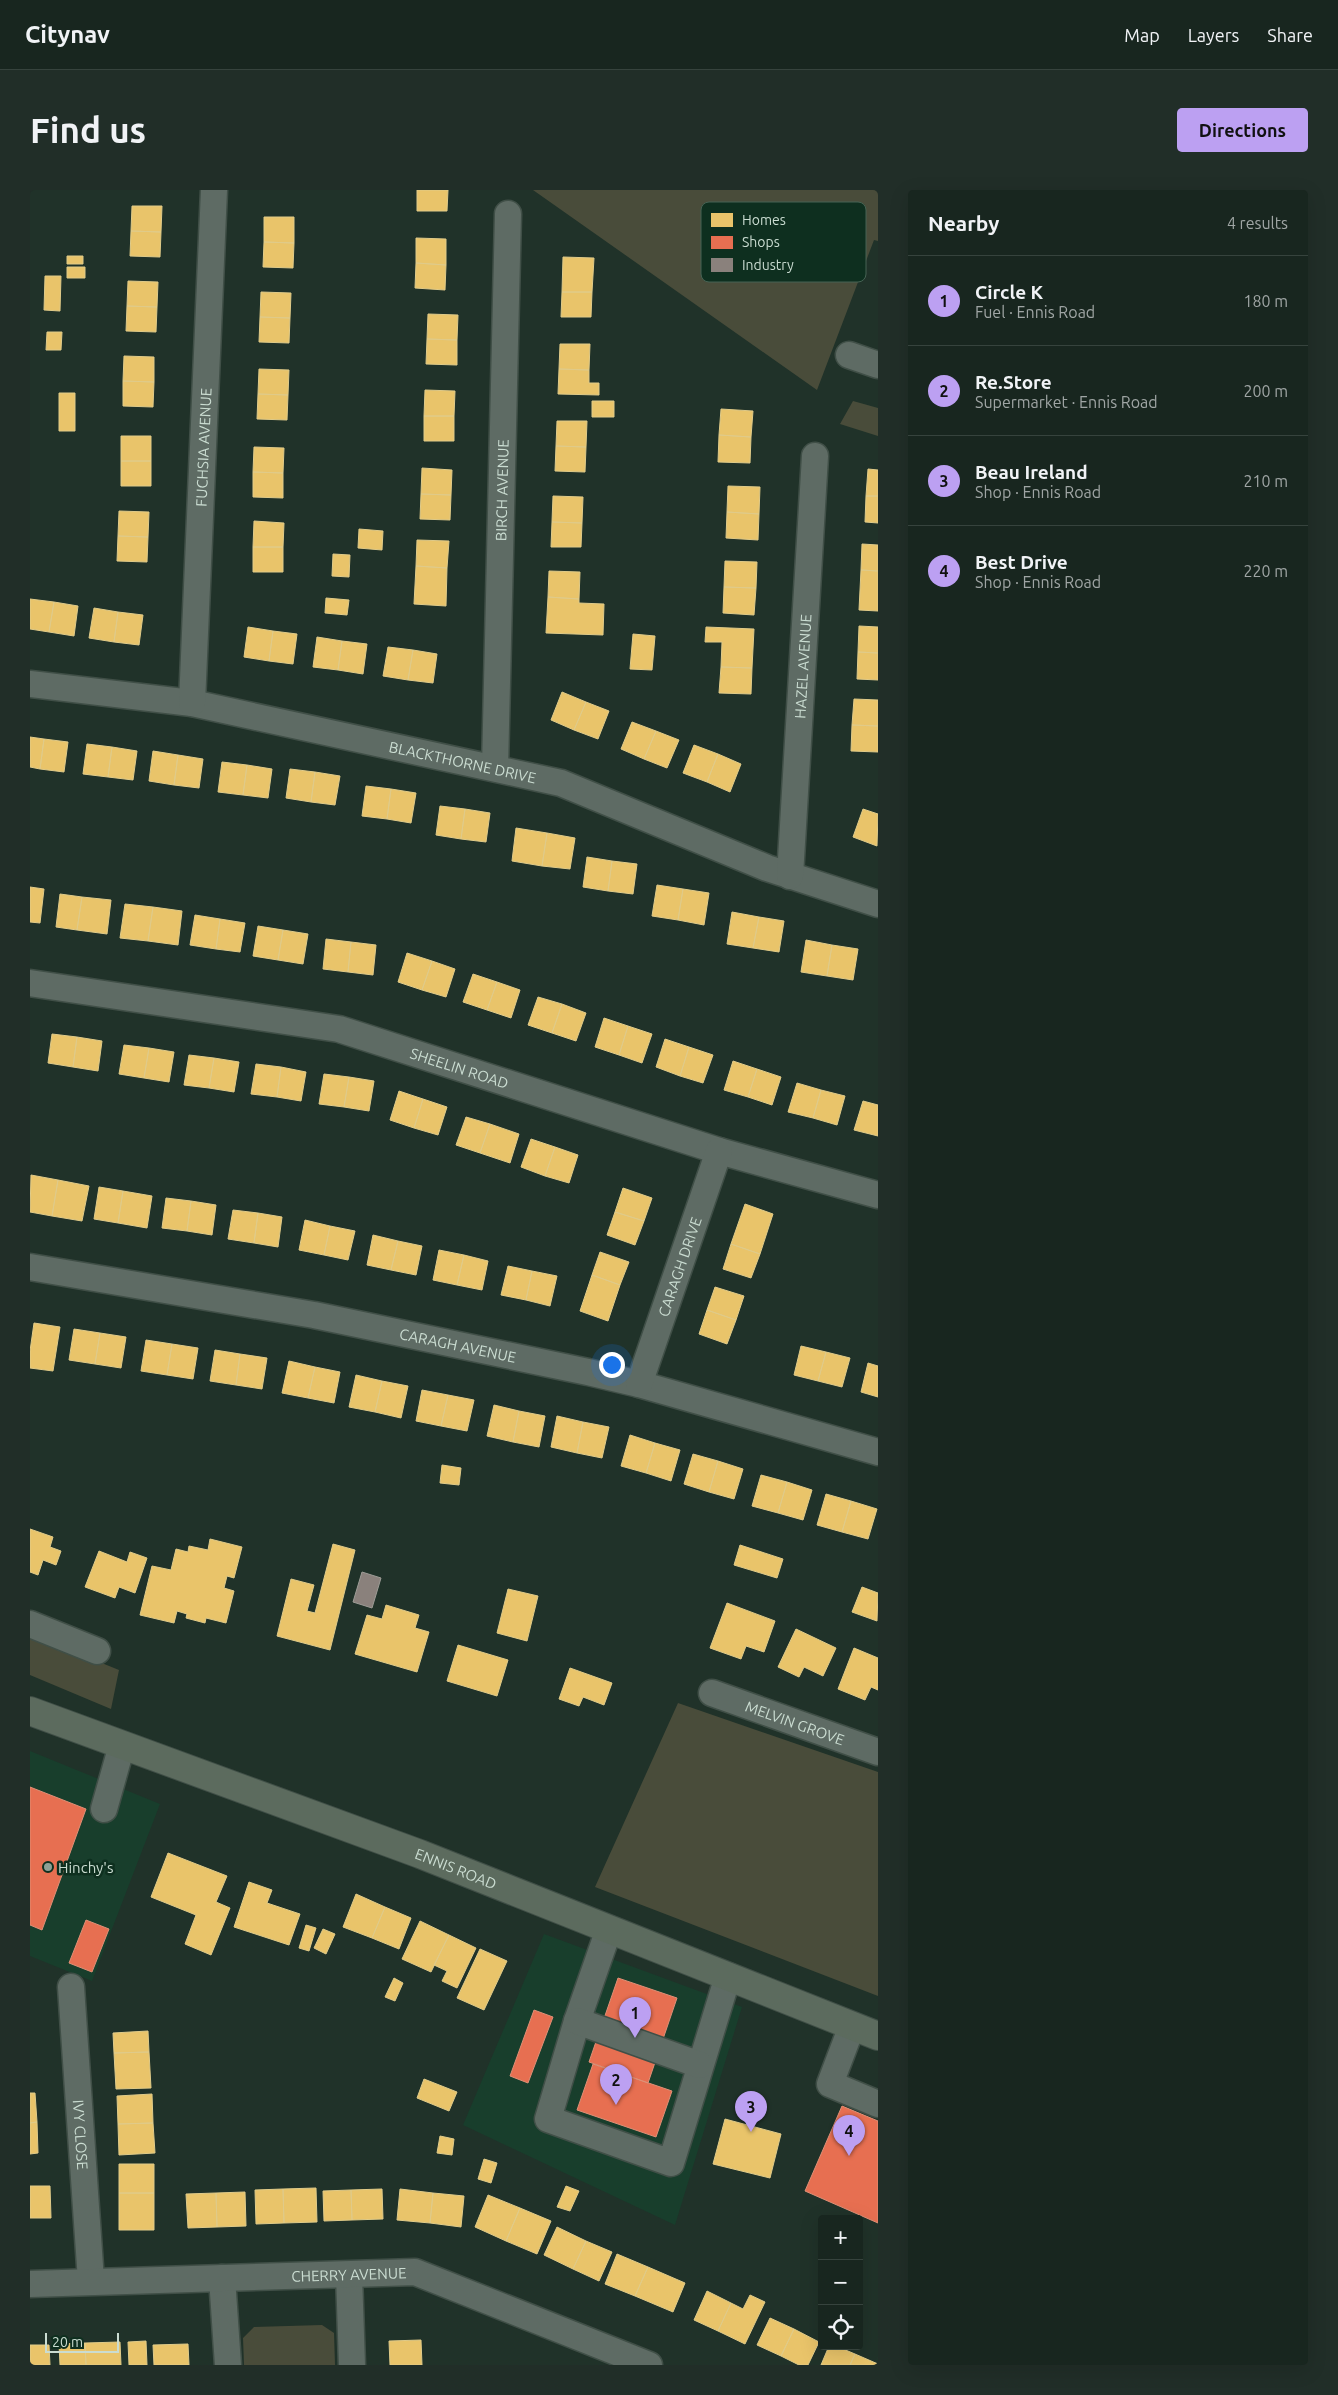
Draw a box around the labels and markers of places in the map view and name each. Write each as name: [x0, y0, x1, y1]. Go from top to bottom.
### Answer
place label: Hinchy's: [58, 1859, 113, 1876]
marker: Hinchy's: [42, 1861, 54, 1873]
pin: 1: [619, 1997, 651, 2038]
pin: 2: [600, 2064, 632, 2105]
pin: 3: [735, 2091, 767, 2132]
pin: 4: [833, 2115, 865, 2156]

